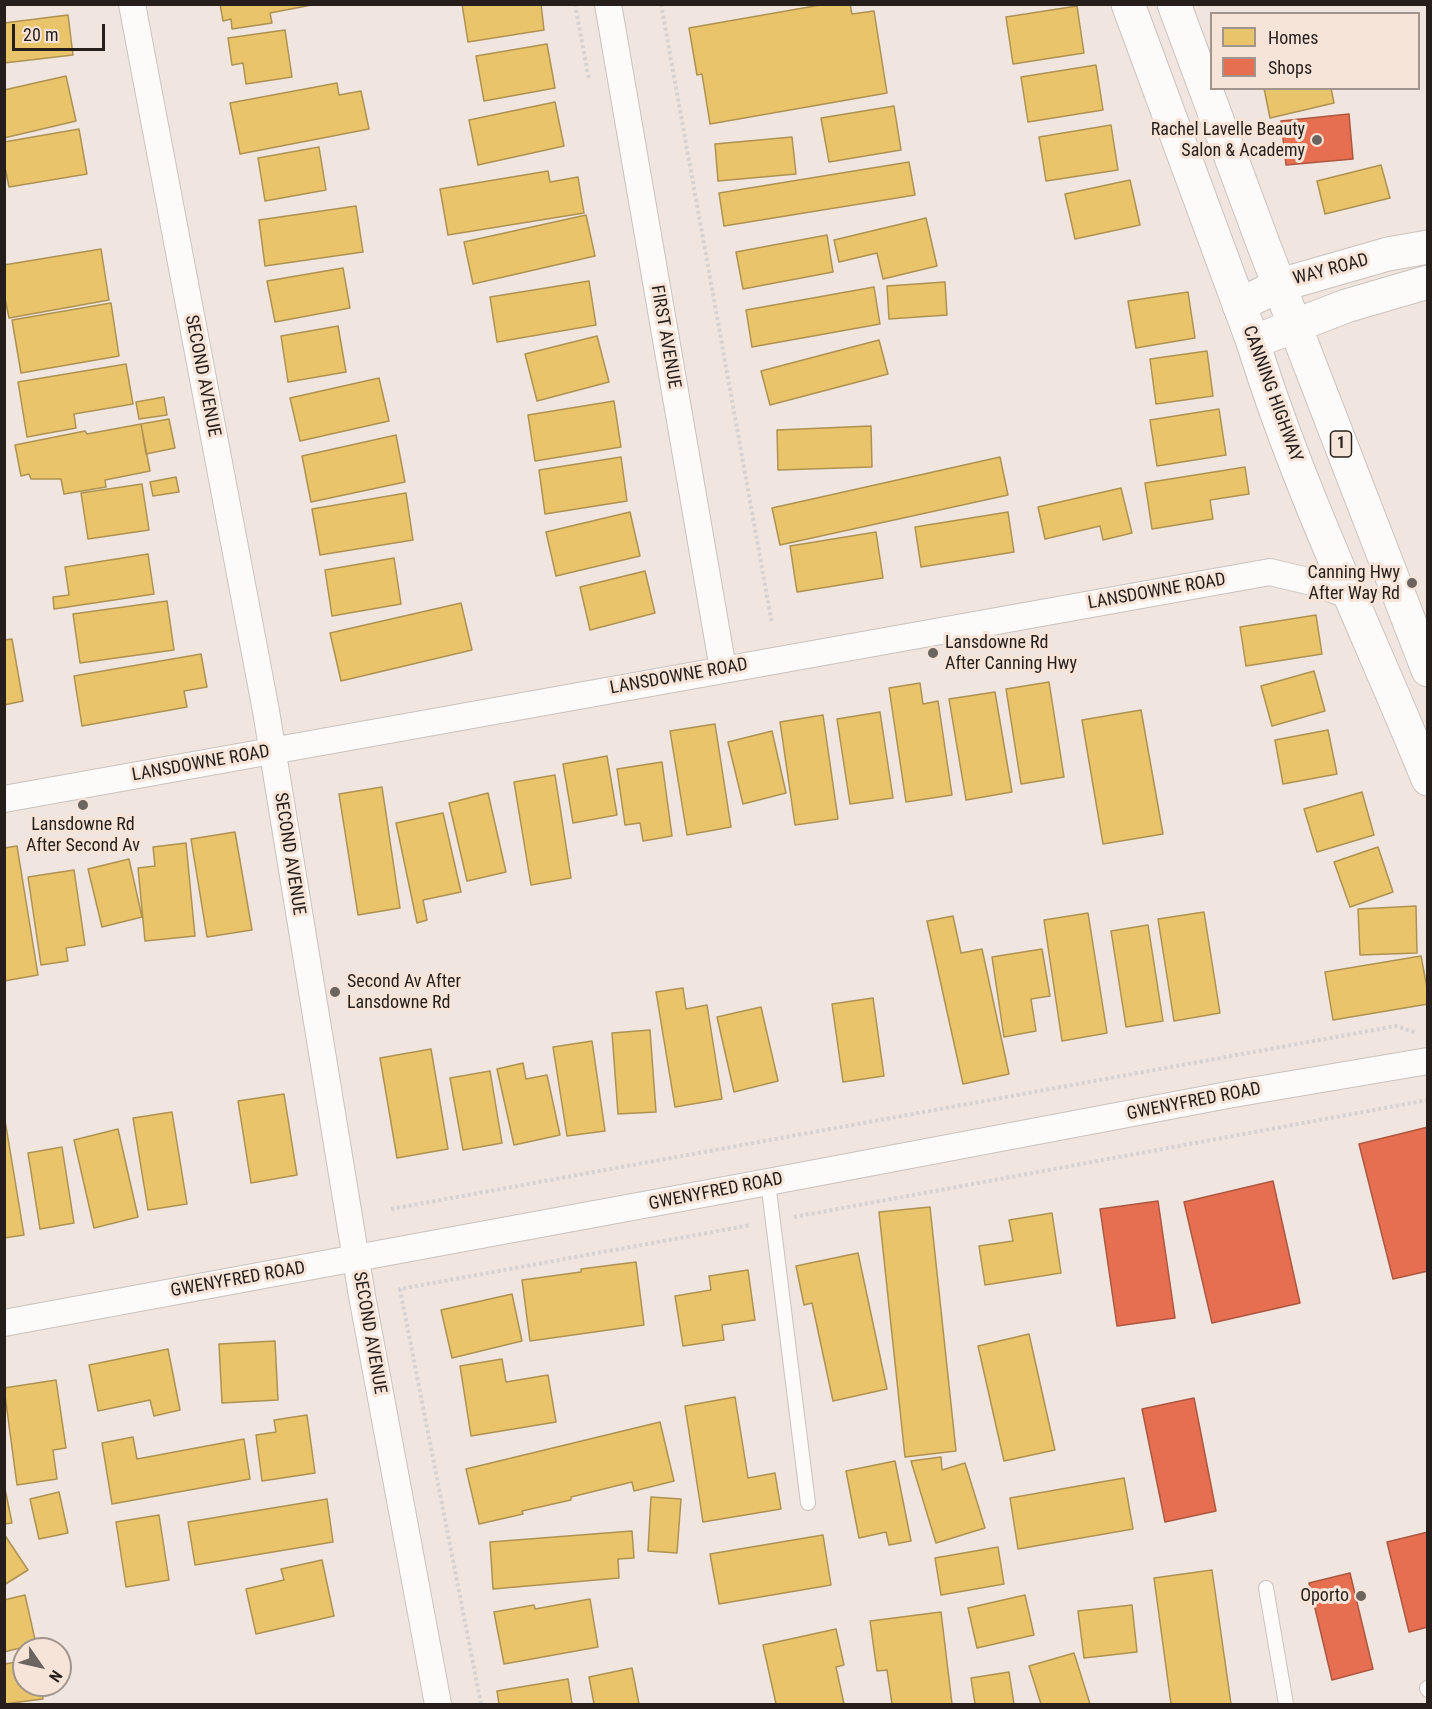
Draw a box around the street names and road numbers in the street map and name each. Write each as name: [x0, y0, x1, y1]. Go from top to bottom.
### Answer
street label: WAY ROAD: [1291, 250, 1371, 290]
street label: FIRST AVENUE: [645, 284, 685, 390]
street label: SECOND AVENUE: [180, 313, 224, 439]
street label: CANNING HIGHWAY: [1237, 323, 1307, 465]
road number: 1: [1330, 431, 1352, 457]
street label: LANSDOWNE ROAD: [1086, 569, 1228, 615]
street label: LANSDOWNE ROAD: [608, 654, 750, 700]
street label: LANSDOWNE ROAD: [130, 741, 272, 787]
street label: SECOND AVENUE: [269, 791, 309, 917]
street label: GWENYFRED ROAD: [1125, 1078, 1263, 1126]
street label: GWENYFRED ROAD: [647, 1168, 785, 1216]
street label: GWENYFRED ROAD: [169, 1258, 307, 1302]
street label: SECOND AVENUE: [348, 1270, 390, 1396]

